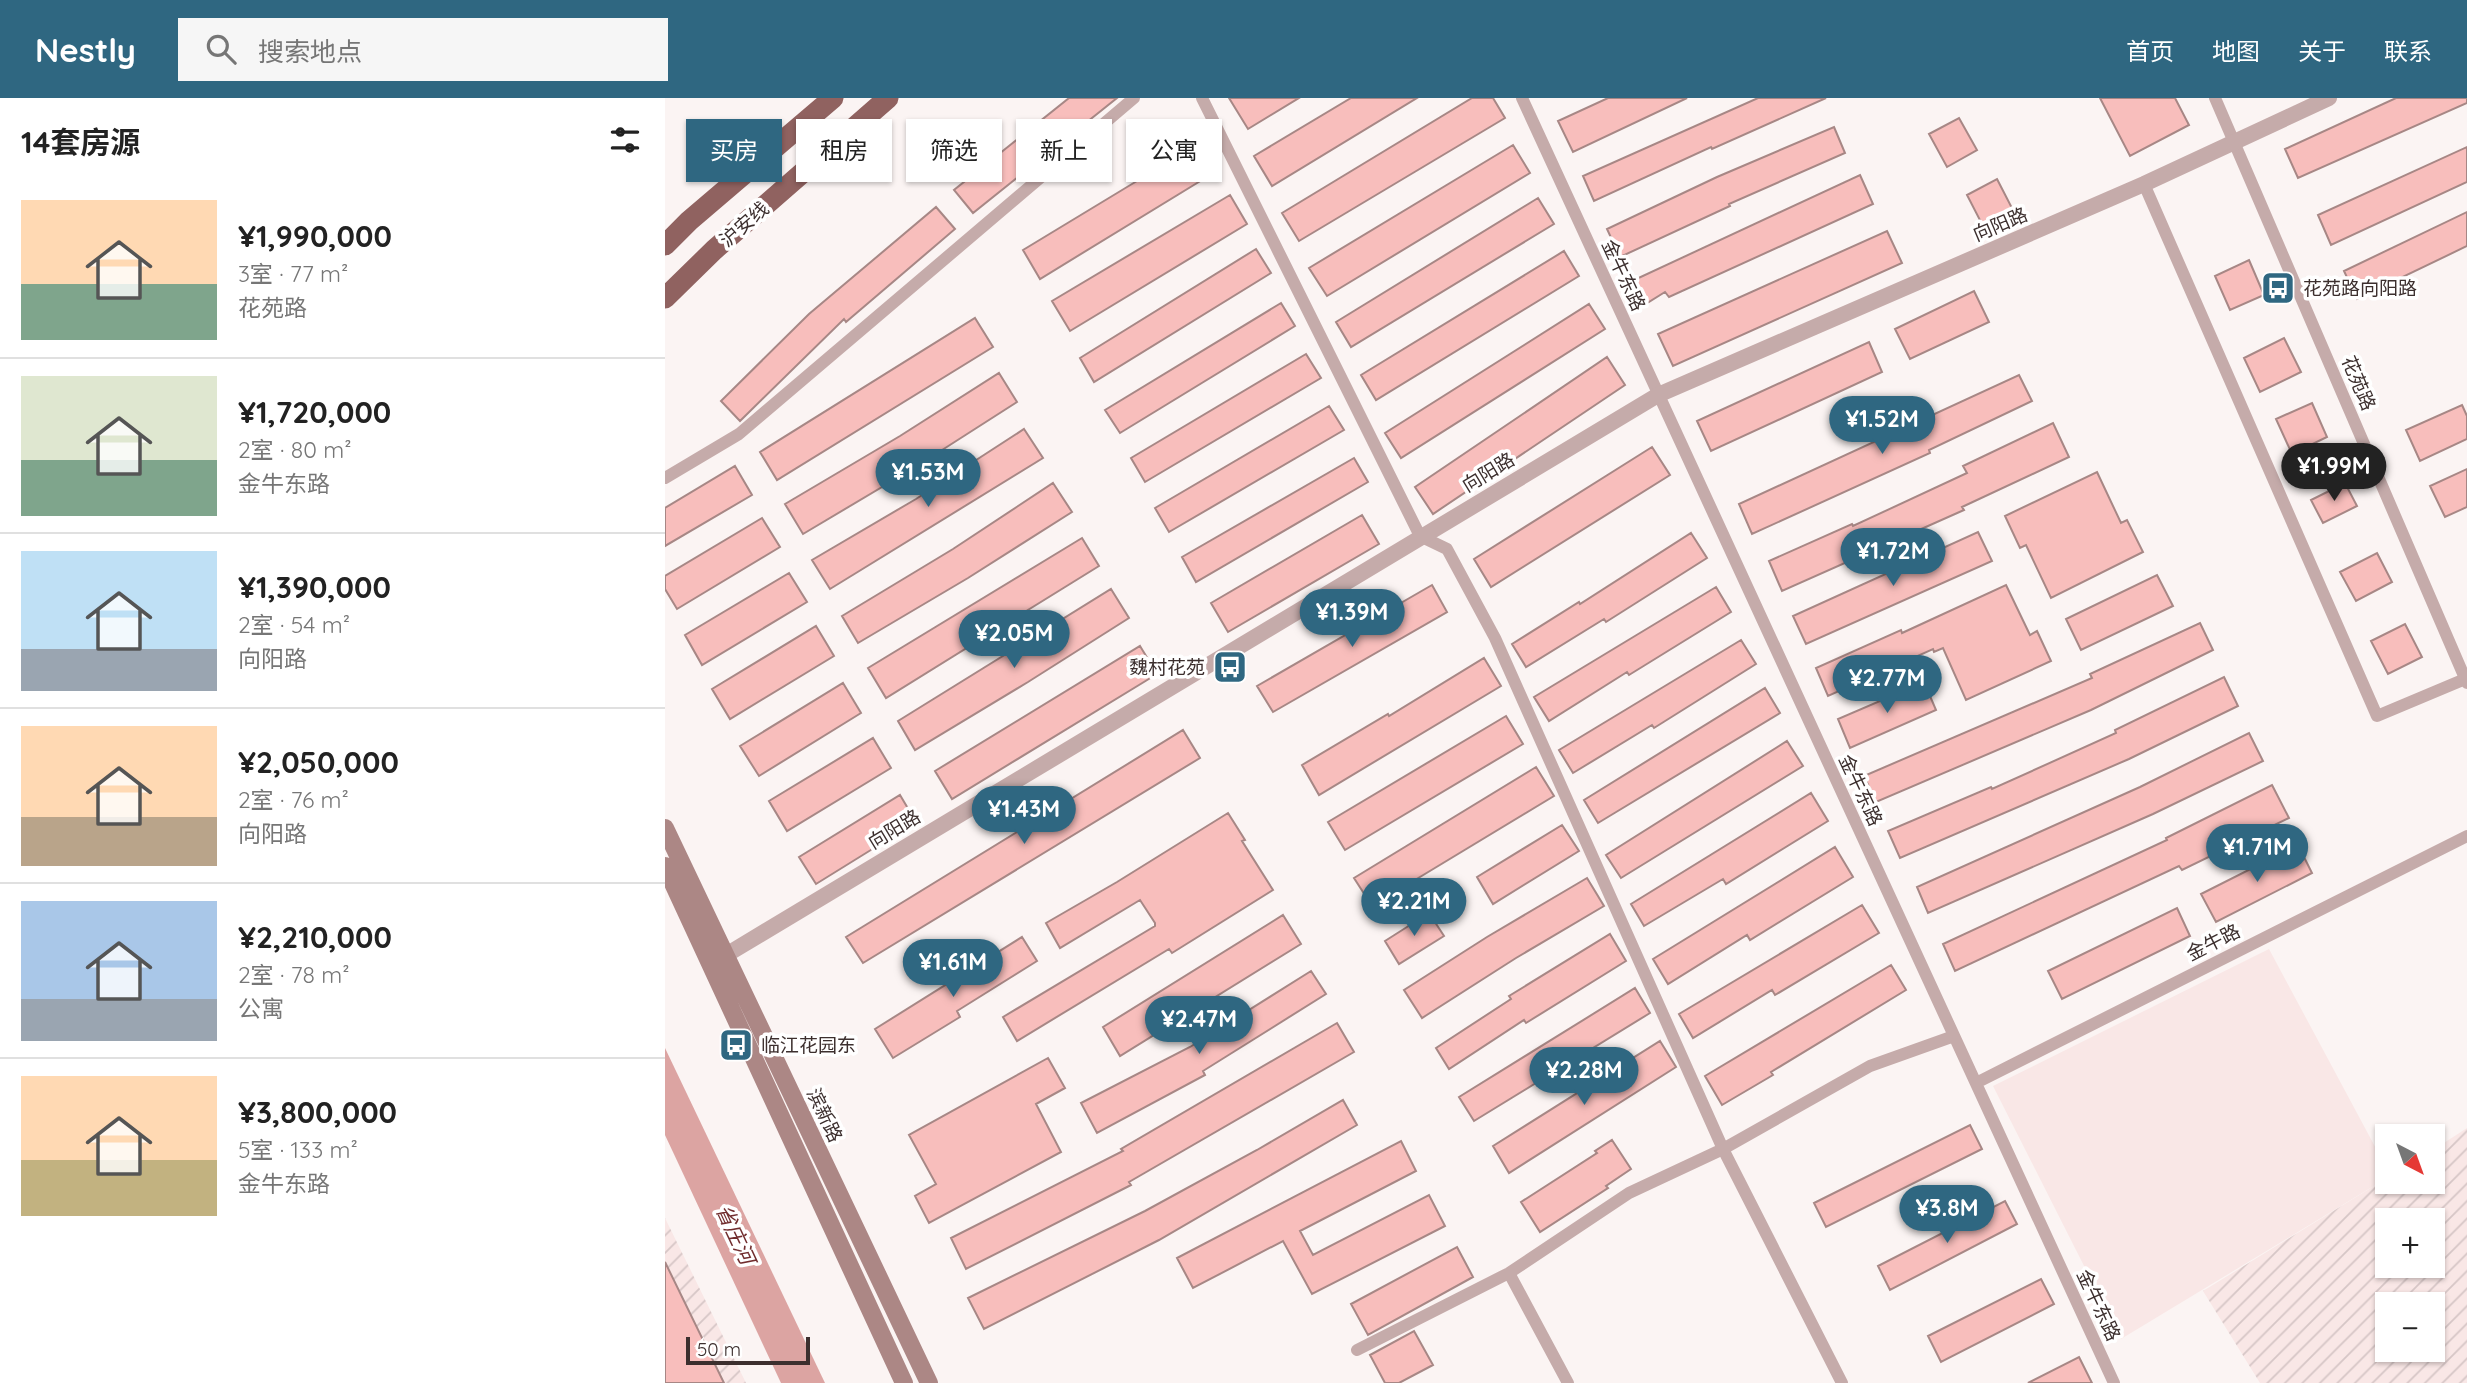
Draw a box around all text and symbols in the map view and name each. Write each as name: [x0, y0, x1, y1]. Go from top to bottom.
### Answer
search box: [178, 18, 668, 81]
text: Nestly: [35, 29, 136, 70]
icon: search: [202, 30, 240, 68]
text: 搜索地点: [258, 35, 362, 68]
text: 首页: [2126, 36, 2174, 66]
text: 地图: [2212, 36, 2260, 66]
text: 关于: [2298, 36, 2346, 66]
text: 联系: [2384, 36, 2432, 66]
chip: 买房: [686, 119, 782, 182]
chip: 租房: [796, 119, 892, 182]
chip: 筛选: [906, 119, 1002, 182]
chip: 新上: [1016, 119, 1112, 182]
chip: 公寓: [1126, 119, 1222, 182]
icon: filters: [606, 121, 644, 159]
text: 14套房源: [21, 123, 140, 161]
street label: 沪安线: [715, 196, 773, 252]
street label: 向阳路: [1969, 202, 2031, 246]
text: ¥1,990,000: [238, 217, 392, 255]
icon: home: [77, 228, 161, 312]
street label: 金牛东路: [1597, 235, 1651, 315]
text: 3室 · 77 m²: [238, 259, 348, 288]
bus stop icon: 花苑路向阳路: [2259, 269, 2297, 307]
place label: 花苑路向阳路: [2303, 276, 2417, 300]
text: 花苑路: [238, 293, 307, 322]
street label: 花苑路: [2337, 352, 2381, 414]
text: ¥1,720,000: [238, 393, 391, 431]
pin: ¥1.52M: [1825, 396, 1939, 456]
icon: home: [77, 404, 161, 488]
text: ¥1.52M: [1845, 404, 1919, 433]
text: 2室 · 80 m²: [238, 435, 351, 464]
pin: ¥1.99M: [2277, 444, 2391, 503]
street label: 向阳路: [1457, 447, 1519, 497]
pin: ¥1.53M: [871, 450, 985, 509]
text: ¥1.99M: [2297, 451, 2371, 480]
text: ¥1.53M: [892, 457, 964, 486]
text: 金牛东路: [238, 469, 330, 498]
pin: ¥1.72M: [1836, 528, 1950, 588]
text: ¥1.72M: [1857, 536, 1929, 565]
text: ¥1,390,000: [238, 568, 391, 606]
icon: home: [77, 579, 161, 663]
pin: ¥1.39M: [1295, 589, 1409, 649]
text: ¥1.39M: [1316, 597, 1388, 626]
text: 2室 · 54 m²: [238, 610, 350, 639]
pin: ¥2.05M: [957, 610, 1071, 670]
text: ¥2.05M: [975, 618, 1053, 647]
text: 向阳路: [238, 644, 307, 673]
bus stop icon: 魏村花苑: [1211, 648, 1249, 686]
place label: 魏村花苑: [1129, 655, 1205, 679]
pin: ¥2.77M: [1830, 656, 1944, 715]
text: ¥2.77M: [1849, 663, 1925, 692]
text: ¥2,050,000: [238, 743, 399, 781]
street label: 金牛东路: [1834, 750, 1888, 830]
icon: home: [77, 754, 161, 838]
text: 2室 · 76 m²: [238, 785, 349, 814]
pin: ¥1.43M: [967, 786, 1081, 846]
text: ¥1.43M: [988, 794, 1060, 823]
street label: 向阳路: [863, 804, 925, 854]
text: 向阳路: [238, 819, 307, 848]
pin: ¥1.71M: [2200, 824, 2314, 884]
text: ¥1.71M: [2222, 832, 2292, 861]
pin: ¥2.21M: [1357, 878, 1471, 938]
text: ¥2.21M: [1377, 886, 1451, 915]
text: ¥2,210,000: [238, 918, 392, 956]
street label: 金牛路: [2182, 918, 2244, 966]
icon: home: [77, 929, 161, 1013]
pin: ¥1.61M: [896, 940, 1010, 999]
text: ¥1.61M: [919, 947, 987, 976]
text: 2室 · 78 m²: [238, 960, 350, 989]
text: 公寓: [238, 994, 284, 1023]
pin: ¥2.47M: [1142, 996, 1256, 1056]
text: ¥2.47M: [1161, 1004, 1237, 1033]
bus stop icon: 临江花园东: [717, 1026, 755, 1064]
place label: 临江花园东: [761, 1033, 856, 1057]
pin: ¥2.28M: [1527, 1048, 1641, 1107]
text: ¥2.28M: [1545, 1055, 1623, 1084]
street label: 滨新路: [802, 1084, 848, 1146]
text: ¥3,800,000: [238, 1093, 397, 1131]
icon: home: [77, 1104, 161, 1188]
north arrow: [2375, 1124, 2445, 1194]
map controls: [2375, 1124, 2445, 1362]
text: 5室 · 133 m²: [238, 1135, 358, 1164]
text: 金牛东路: [238, 1169, 330, 1198]
pin: ¥3.8M: [1898, 1186, 1996, 1245]
text: ¥3.8M: [1915, 1193, 1979, 1222]
water label: 省庄河: [711, 1200, 763, 1272]
button: +: [2375, 1208, 2445, 1278]
street label: 金牛东路: [2072, 1265, 2126, 1345]
button: −: [2375, 1292, 2445, 1362]
scale bar: [686, 1334, 810, 1366]
text: 50 m: [697, 1337, 741, 1361]

